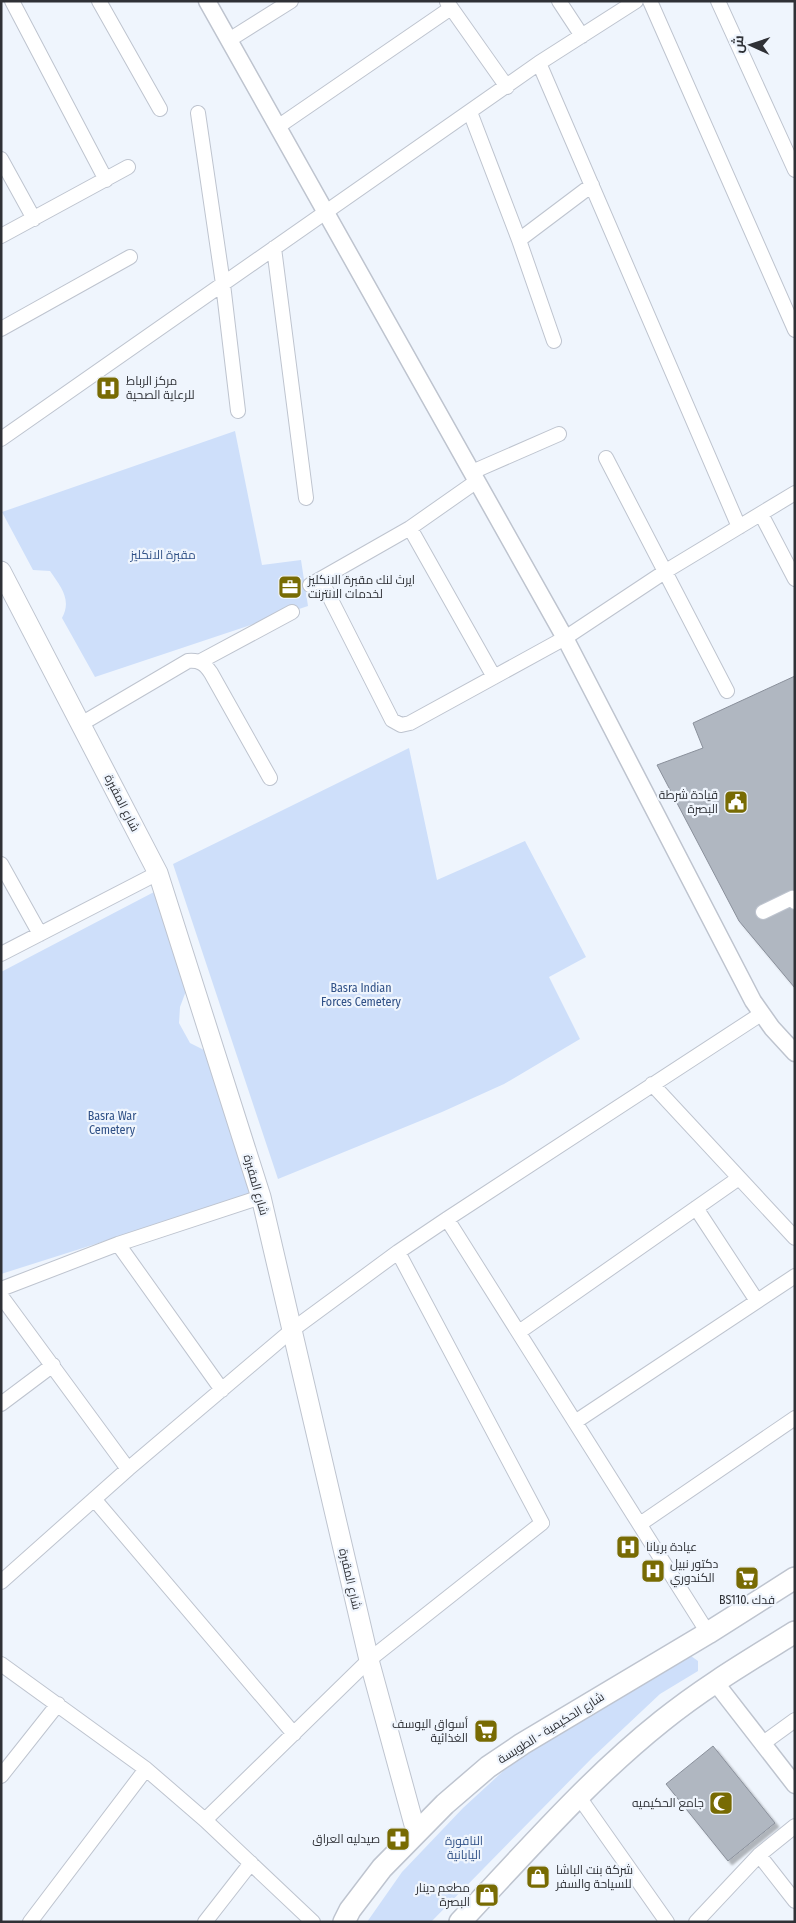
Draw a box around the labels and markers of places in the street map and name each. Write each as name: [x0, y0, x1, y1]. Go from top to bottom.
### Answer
place label: مركز الرباط للرعاية الصحية: [126, 374, 195, 402]
hospital icon: مركز الرباط للرعاية الصحية: [95, 375, 121, 401]
place label: ايرث لنك مقبرة الانكليز لخدمات الانترنت: [307, 573, 415, 601]
office icon: ايرث لنك مقبرة الانكليز لخدمات الانترنت: [277, 574, 303, 600]
place label: قيادة شرطة البصرة: [659, 788, 718, 816]
public building icon: قيادة شرطة البصرة: [723, 789, 749, 815]
hospital icon: عيادة بريانا: [615, 1534, 641, 1560]
place label: عيادة بريانا: [646, 1540, 697, 1554]
place label: دكتور نبيل الكندوري: [670, 1557, 719, 1588]
hospital icon: دكتور نبيل الكندوري: [640, 1558, 666, 1584]
supermarket icon: BS110. فدك: [734, 1565, 760, 1591]
place label: BS110. فدك: [719, 1593, 775, 1607]
place label: أسواق اليوسف الغذائية: [392, 1716, 468, 1745]
supermarket icon: أسواق اليوسف الغذائية: [473, 1718, 499, 1744]
mosque icon: جامع الحكيميه: [708, 1790, 734, 1816]
place label: جامع الحكيميه: [632, 1796, 704, 1811]
pharmacy icon: صيدليه العراق: [385, 1826, 411, 1852]
place label: صيدليه العراق: [312, 1832, 380, 1846]
place label: شركة بنت الباشا للسياحة والسفر: [555, 1863, 633, 1891]
shop icon: شركة بنت الباشا للسياحة والسفر: [525, 1864, 551, 1890]
place label: مطعم دينار البصرة: [415, 1881, 470, 1909]
shop icon: مطعم دينار البصرة: [474, 1882, 500, 1908]

